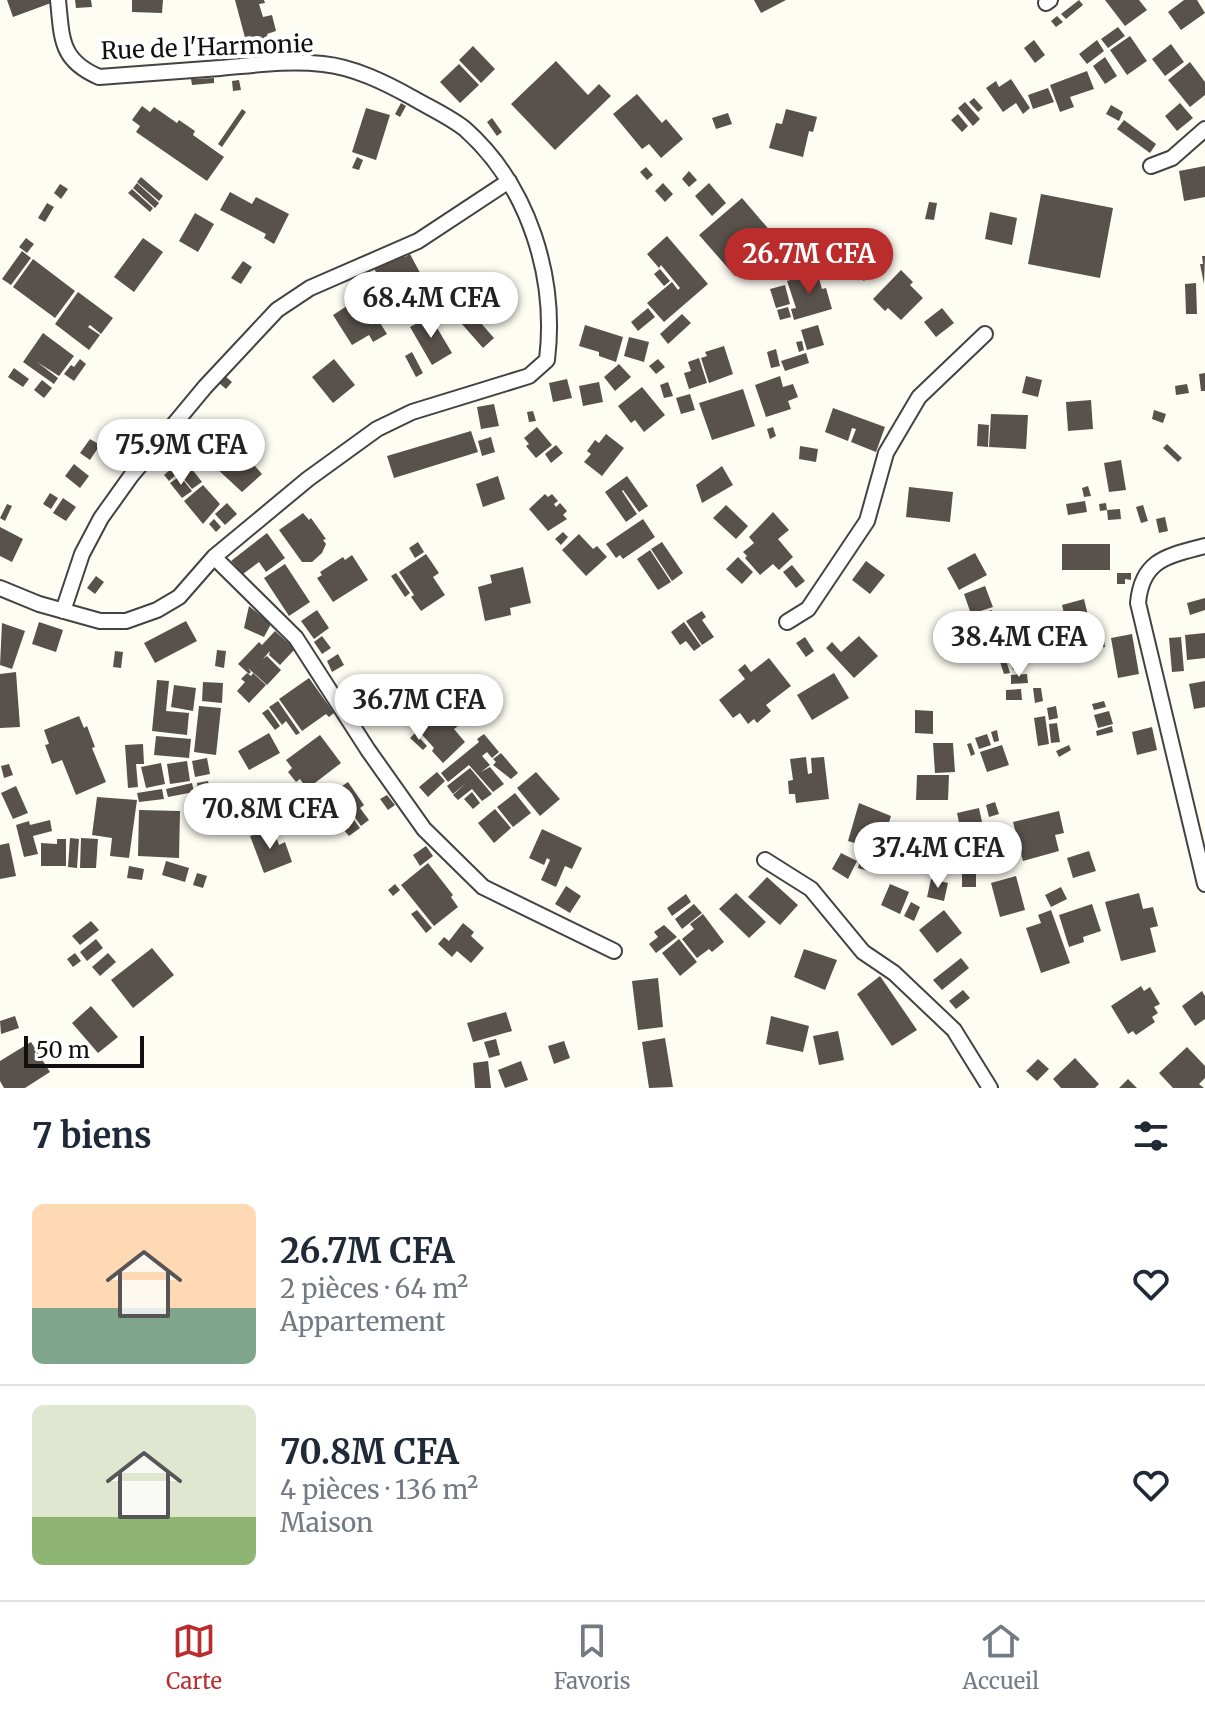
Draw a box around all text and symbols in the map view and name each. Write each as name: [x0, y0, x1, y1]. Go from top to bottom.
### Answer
street label: Rue de l'Harmonie: [100, 28, 314, 66]
pin: 26.7M CFA: [717, 228, 901, 296]
text: 26.7M CFA: [742, 237, 876, 270]
pin: 68.4M CFA: [339, 272, 523, 340]
text: 68.4M CFA: [362, 281, 500, 314]
pin: 75.9M CFA: [89, 419, 273, 487]
text: 75.9M CFA: [115, 428, 247, 461]
pin: 38.4M CFA: [927, 611, 1111, 679]
text: 38.4M CFA: [951, 620, 1087, 653]
pin: 36.7M CFA: [327, 674, 511, 742]
text: 36.7M CFA: [352, 683, 486, 716]
pin: 70.8M CFA: [178, 783, 362, 851]
text: 70.8M CFA: [202, 792, 338, 825]
pin: 37.4M CFA: [846, 822, 1030, 890]
text: 37.4M CFA: [872, 831, 1004, 864]
scale bar: [24, 1032, 144, 1068]
text: 50 m: [36, 1036, 90, 1064]
icon: filters: [1129, 1114, 1173, 1158]
text: 7 biens: [32, 1115, 152, 1157]
text: 26.7M CFA: [280, 1230, 455, 1272]
icon: home: [96, 1236, 192, 1332]
icon: heart: [1129, 1262, 1173, 1306]
text: 2 pièces · 64 m²: [280, 1272, 468, 1305]
text: Appartement: [280, 1305, 445, 1338]
text: 70.8M CFA: [280, 1431, 459, 1473]
icon: home: [96, 1437, 192, 1533]
icon: heart: [1129, 1463, 1173, 1507]
text: 4 pièces · 136 m²: [280, 1473, 478, 1506]
text: Maison: [280, 1506, 373, 1539]
tab: Carte: [166, 1619, 222, 1695]
tab: Favoris: [554, 1619, 631, 1695]
tab: Accueil: [963, 1619, 1039, 1695]

